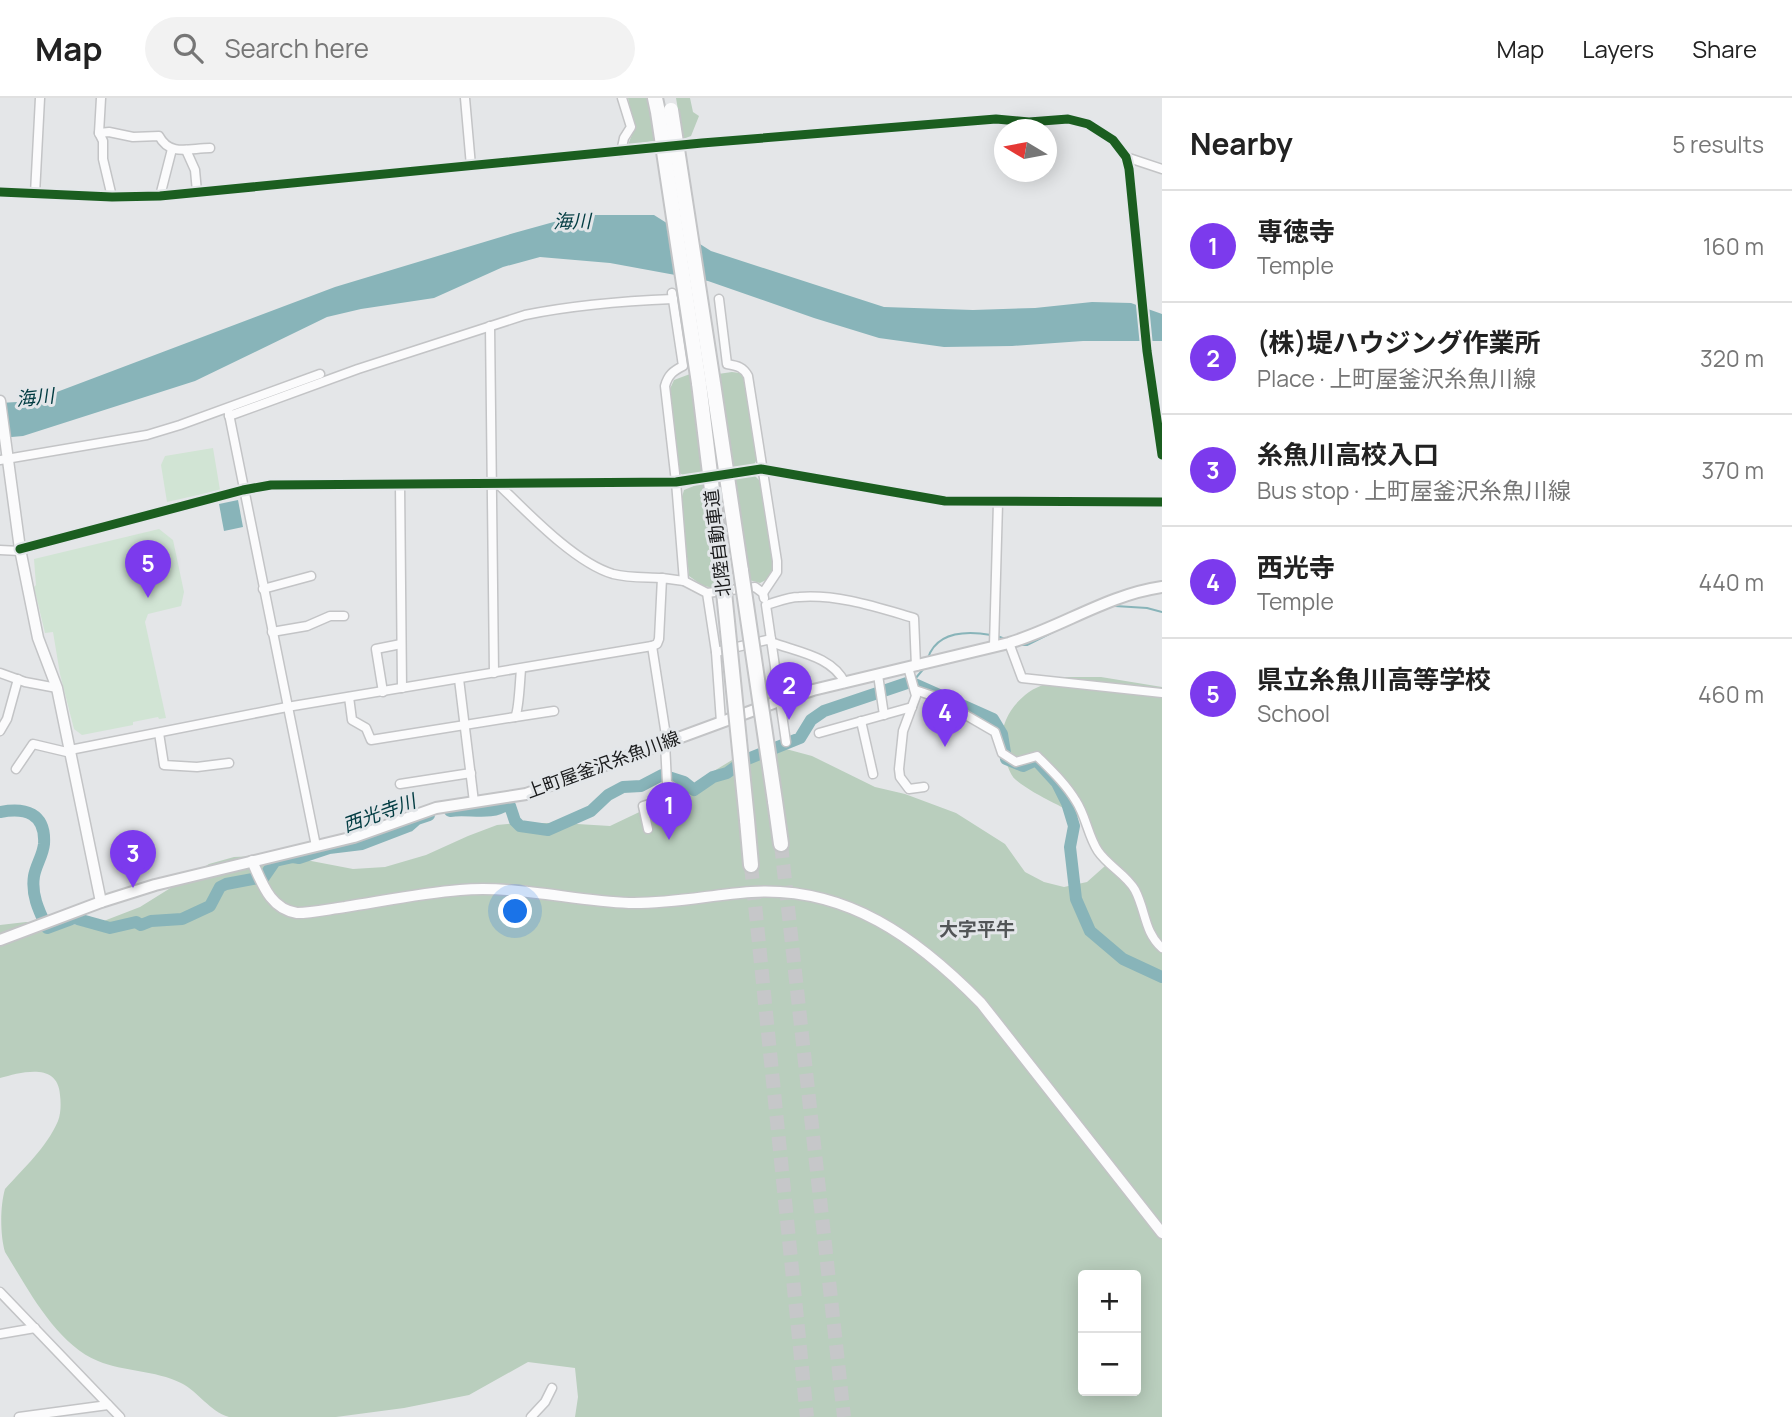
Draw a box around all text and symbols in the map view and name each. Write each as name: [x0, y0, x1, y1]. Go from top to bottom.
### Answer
search box: [145, 17, 635, 80]
text: Map: [35, 26, 103, 71]
icon: search: [169, 29, 207, 67]
text: Search here: [225, 30, 369, 66]
text: Map: [1497, 32, 1544, 65]
text: Layers: [1582, 32, 1654, 65]
text: Share: [1692, 32, 1757, 65]
north arrow: [994, 119, 1057, 182]
text: Nearby: [1190, 123, 1293, 164]
text: 5 results: [1672, 128, 1764, 160]
water label: 海川: [553, 208, 593, 234]
text: 専徳寺: [1257, 213, 1335, 249]
text: 1: [1208, 230, 1218, 262]
text: 160 m: [1703, 230, 1764, 262]
text: Temple: [1257, 249, 1334, 281]
text: (株)堤ハウジング作業所: [1257, 324, 1541, 360]
text: 2: [1206, 342, 1220, 374]
text: 320 m: [1700, 342, 1764, 374]
text: Place · 上町屋釜沢糸魚川線: [1257, 362, 1536, 394]
water label: 海川: [15, 382, 57, 412]
text: 糸魚川高校入口: [1257, 436, 1439, 472]
text: 3: [1206, 454, 1220, 486]
text: 370 m: [1702, 454, 1764, 486]
text: Bus stop · 上町屋釜沢糸魚川線: [1257, 474, 1571, 506]
street label: 北陸自動車道: [699, 488, 735, 598]
pin: 5: [125, 540, 171, 598]
text: 西光寺: [1257, 549, 1335, 585]
text: 4: [1206, 566, 1220, 598]
text: 440 m: [1699, 566, 1764, 598]
text: Temple: [1257, 585, 1334, 617]
text: 県立糸魚川高等学校: [1257, 661, 1491, 697]
pin: 2: [766, 662, 812, 720]
text: 5: [1206, 678, 1220, 710]
text: 460 m: [1698, 678, 1764, 710]
pin: 4: [922, 689, 968, 747]
text: School: [1257, 697, 1330, 729]
street label: 上町屋釜沢糸魚川線: [522, 725, 683, 803]
pin: 1: [646, 782, 692, 840]
water label: 西光寺川: [339, 787, 421, 838]
pin: 3: [110, 830, 156, 888]
your location: [498, 894, 532, 928]
district label: 大字平牛: [939, 916, 1015, 942]
map controls: [1078, 1270, 1141, 1396]
button: +: [1078, 1270, 1141, 1333]
button: −: [1078, 1333, 1141, 1396]

